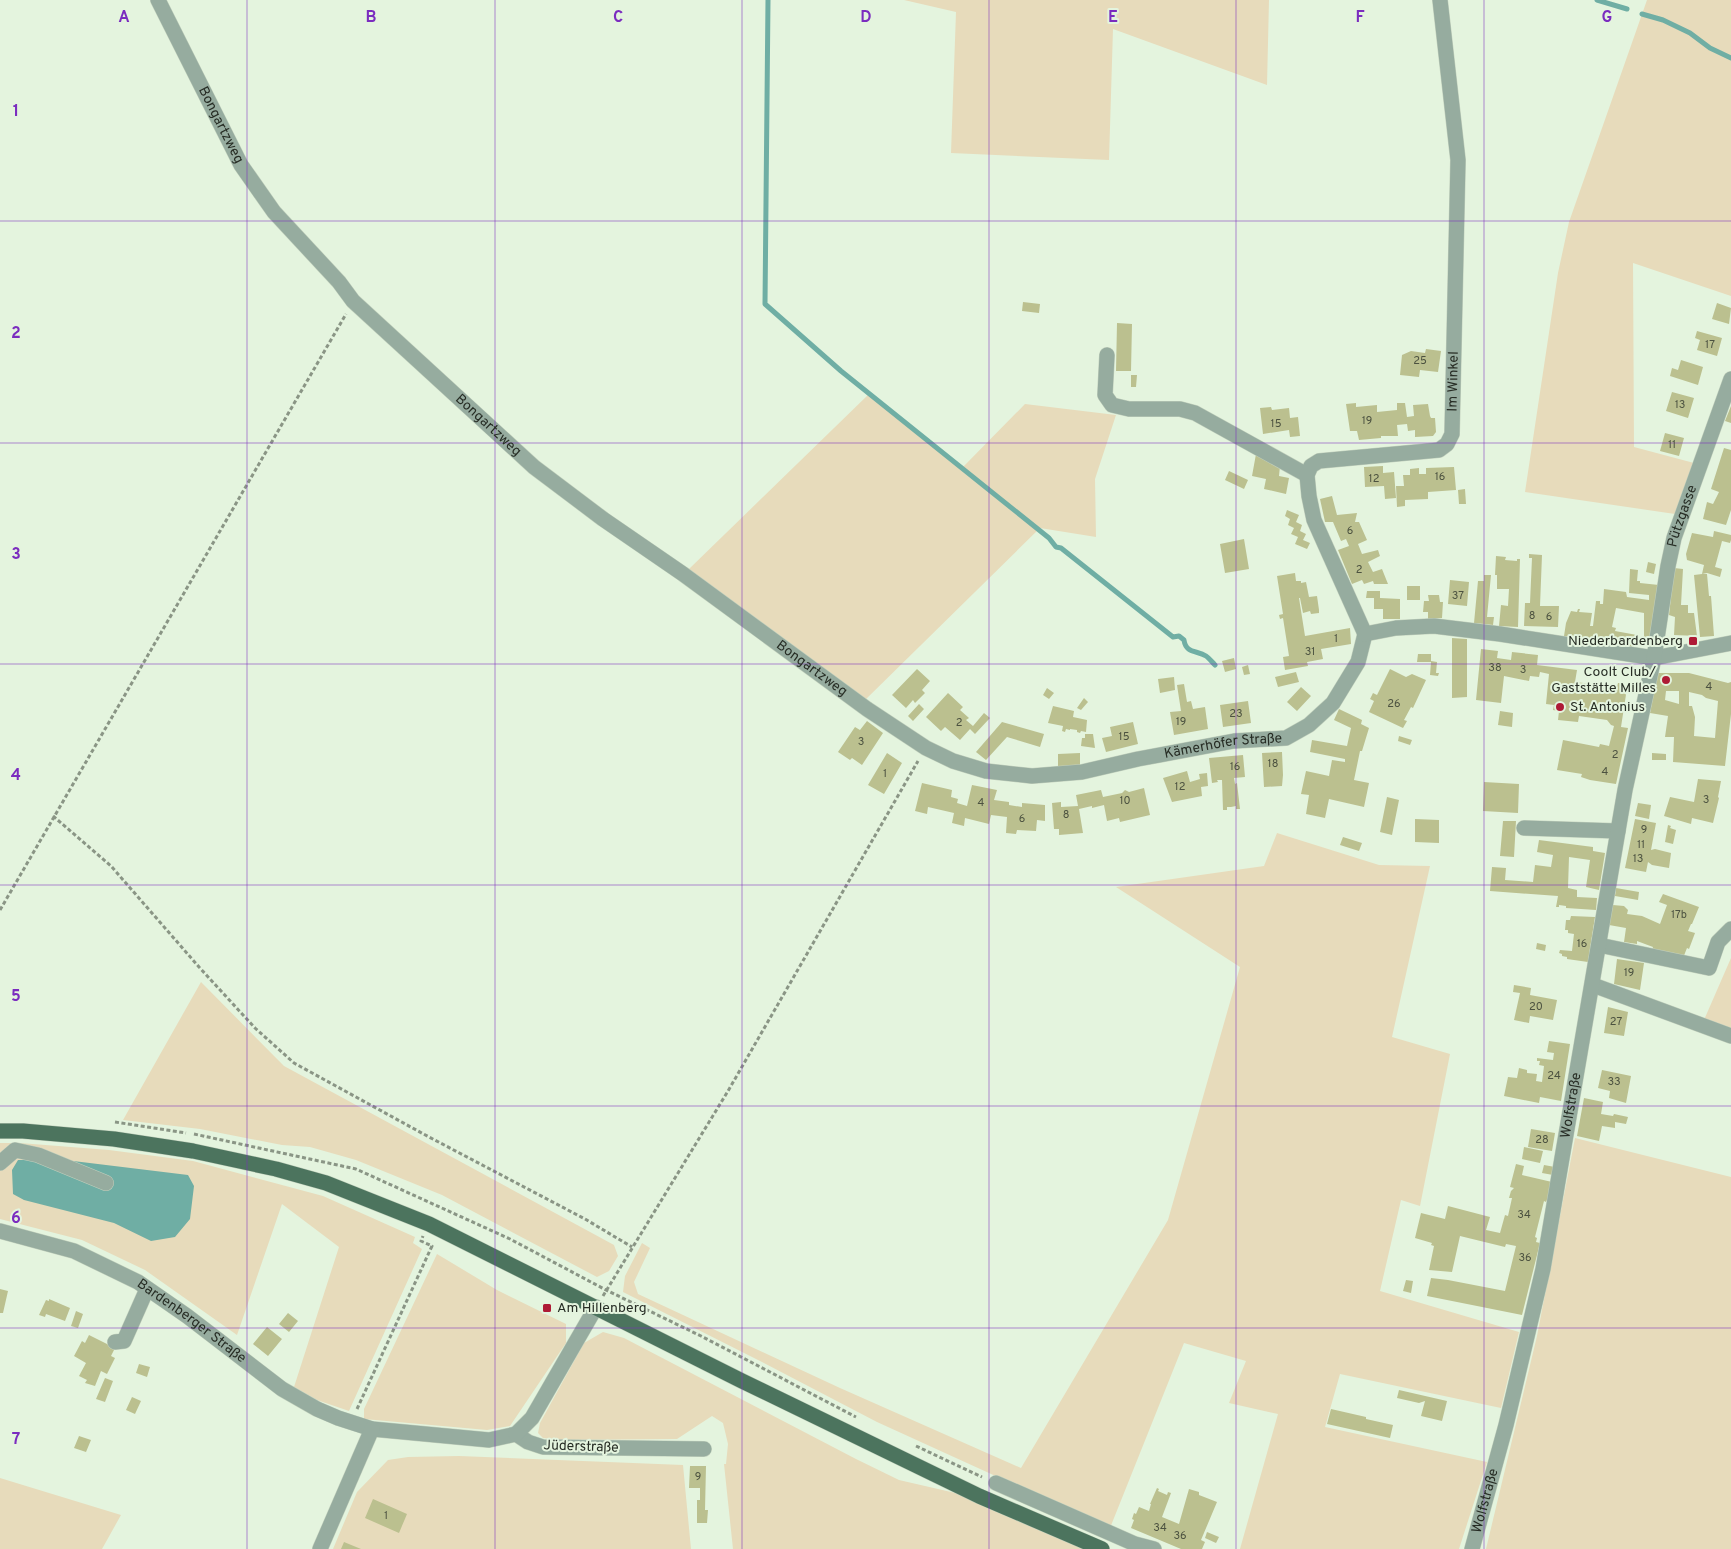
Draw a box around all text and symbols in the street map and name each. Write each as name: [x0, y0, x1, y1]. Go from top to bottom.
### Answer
text: A: [118, 8, 130, 28]
text: B: [365, 8, 377, 28]
text: C: [613, 8, 623, 28]
text: D: [860, 8, 872, 28]
text: E: [1108, 8, 1118, 28]
text: F: [1355, 8, 1365, 28]
text: G: [1602, 8, 1612, 28]
street label: Bongartzweg: [194, 84, 247, 166]
text: 1: [13, 102, 19, 122]
text: 2: [11, 324, 21, 344]
house number: 17: [1705, 338, 1715, 352]
street label: Im Winkel: [1444, 351, 1462, 412]
house number: 25: [1413, 354, 1427, 368]
street label: Bongartzweg: [452, 391, 525, 460]
house number: 13: [1675, 398, 1685, 412]
house number: 19: [1362, 414, 1372, 428]
house number: 15: [1271, 417, 1282, 431]
house number: 11: [1668, 438, 1676, 452]
house number: 16: [1435, 470, 1445, 484]
house number: 12: [1369, 472, 1379, 486]
street label: Pützgasse: [1664, 483, 1701, 549]
house number: 6: [1347, 524, 1353, 538]
text: 3: [11, 545, 21, 565]
house number: 2: [1356, 563, 1362, 577]
house number: 37: [1452, 589, 1464, 603]
house number: 8: [1529, 609, 1535, 623]
house number: 6: [1546, 610, 1552, 624]
house number: 1: [1334, 632, 1338, 646]
place label: Niederbardenberg: [1568, 633, 1683, 650]
marker: Niederbardenberg: [1687, 635, 1699, 647]
street label: Bongartzweg: [773, 637, 851, 700]
house number: 31: [1305, 645, 1315, 659]
house number: 38: [1488, 661, 1502, 675]
house number: 3: [1520, 663, 1526, 677]
place label: Coolt Club/ Gaststätte Milles: [1551, 664, 1656, 697]
marker: Coolt Club/ Gaststätte Milles: [1660, 674, 1672, 686]
house number: 4: [1706, 680, 1713, 694]
house number: 26: [1387, 697, 1401, 711]
place label: St. Antonius: [1570, 699, 1645, 716]
marker: St. Antonius: [1554, 701, 1566, 713]
house number: 23: [1229, 707, 1243, 721]
house number: 19: [1176, 715, 1186, 729]
house number: 2: [956, 716, 962, 730]
house number: 15: [1119, 730, 1130, 744]
street label: Kämerhöfer Straße: [1163, 730, 1283, 762]
house number: 3: [858, 735, 864, 749]
house number: 2: [1612, 748, 1618, 762]
house number: 18: [1268, 757, 1278, 771]
house number: 16: [1230, 760, 1240, 774]
house number: 4: [1602, 765, 1609, 779]
text: 4: [11, 766, 21, 786]
house number: 1: [883, 767, 887, 781]
house number: 12: [1175, 780, 1185, 794]
house number: 3: [1703, 793, 1709, 807]
house number: 10: [1119, 794, 1131, 808]
house number: 4: [978, 796, 985, 810]
house number: 8: [1063, 808, 1069, 822]
house number: 6: [1019, 812, 1025, 826]
house number: 9: [1641, 823, 1647, 837]
house number: 11: [1637, 838, 1645, 852]
house number: 13: [1633, 852, 1643, 866]
house number: 17b: [1671, 908, 1687, 922]
house number: 16: [1577, 937, 1587, 951]
house number: 19: [1624, 966, 1634, 980]
text: 5: [11, 987, 21, 1007]
house number: 20: [1529, 1000, 1543, 1014]
house number: 27: [1610, 1015, 1622, 1029]
house number: 24: [1547, 1069, 1561, 1083]
street label: Wolfstraße: [1557, 1071, 1585, 1139]
house number: 33: [1607, 1075, 1621, 1089]
house number: 28: [1535, 1133, 1549, 1147]
house number: 34: [1517, 1208, 1531, 1222]
text: 6: [11, 1209, 21, 1229]
house number: 36: [1518, 1251, 1532, 1265]
street label: Bardenberger Straße: [134, 1275, 249, 1367]
place label: Am Hillenberg: [557, 1300, 647, 1317]
marker: Am Hillenberg: [541, 1302, 553, 1314]
text: 7: [12, 1430, 20, 1450]
street label: Jüderstraße: [543, 1437, 619, 1457]
street label: Wolfstraße: [1468, 1467, 1502, 1535]
house number: 9: [695, 1470, 701, 1484]
house number: 1: [384, 1509, 388, 1523]
house number: 34: [1153, 1521, 1167, 1535]
house number: 36: [1173, 1529, 1187, 1543]

